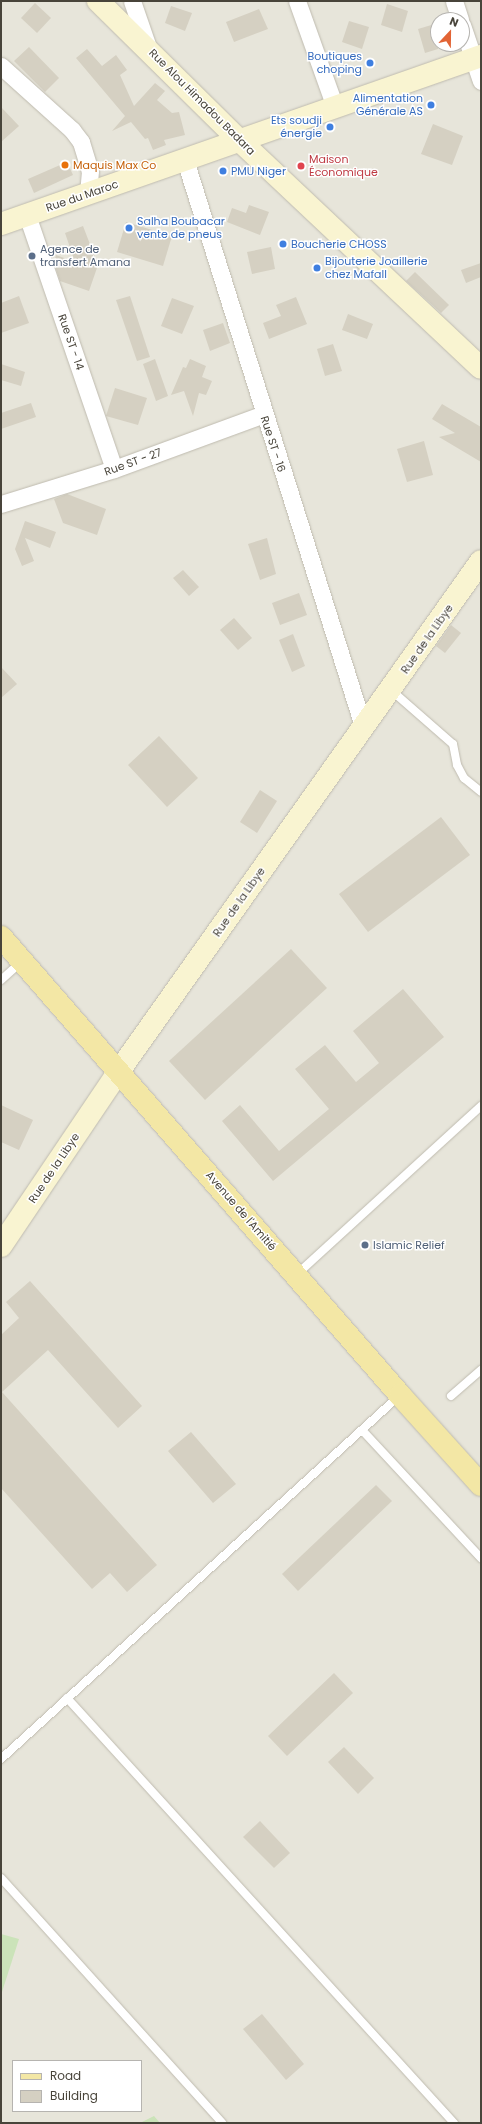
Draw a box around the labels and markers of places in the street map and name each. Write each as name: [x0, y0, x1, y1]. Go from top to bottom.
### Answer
place label: Boutiques choping: [307, 50, 362, 76]
marker: Boutiques choping: [365, 58, 375, 68]
place label: Alimentation Générale AS: [353, 92, 423, 118]
marker: Alimentation Générale AS: [426, 100, 436, 110]
place label: Ets soudji énergie: [271, 114, 322, 140]
marker: Ets soudji énergie: [325, 122, 335, 132]
place label: Maison Économique: [309, 153, 378, 179]
place label: Maquis Max Co: [73, 158, 156, 172]
marker: Maquis Max Co: [60, 160, 70, 170]
marker: Maison Économique: [296, 161, 306, 171]
place label: PMU Niger: [231, 164, 286, 178]
marker: PMU Niger: [218, 166, 228, 176]
place label: Salha Boubacar vente de pneus: [137, 215, 225, 241]
marker: Salha Boubacar vente de pneus: [124, 223, 134, 233]
place label: Boucherie CHOSS: [291, 237, 387, 251]
marker: Boucherie CHOSS: [278, 239, 288, 249]
place label: Agence de transfert Amana: [40, 243, 130, 269]
marker: Agence de transfert Amana: [27, 251, 37, 261]
place label: Bijouterie Joaillerie chez Mafall: [325, 255, 428, 281]
marker: Bijouterie Joaillerie chez Mafall: [312, 263, 322, 273]
place label: Islamic Relief: [373, 1238, 445, 1252]
marker: Islamic Relief: [360, 1240, 370, 1250]

